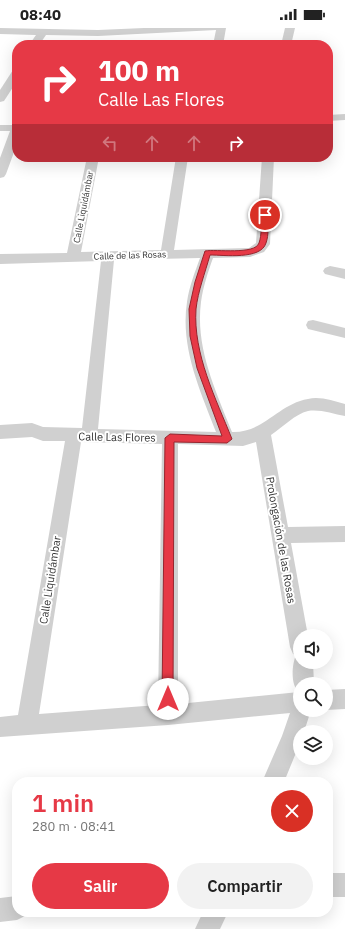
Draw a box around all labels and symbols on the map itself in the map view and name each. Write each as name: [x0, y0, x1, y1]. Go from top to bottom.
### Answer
street label: Calle Liquidámbar: [71, 170, 95, 244]
pin: [248, 198, 282, 232]
street label: Calle de las Rosas: [94, 248, 166, 262]
street label: Calle Las Flores: [78, 429, 156, 445]
street label: Prolongación de las Rosas: [263, 476, 299, 604]
street label: Calle Liquidámbar: [36, 535, 64, 625]
position arrow: [147, 678, 189, 720]

